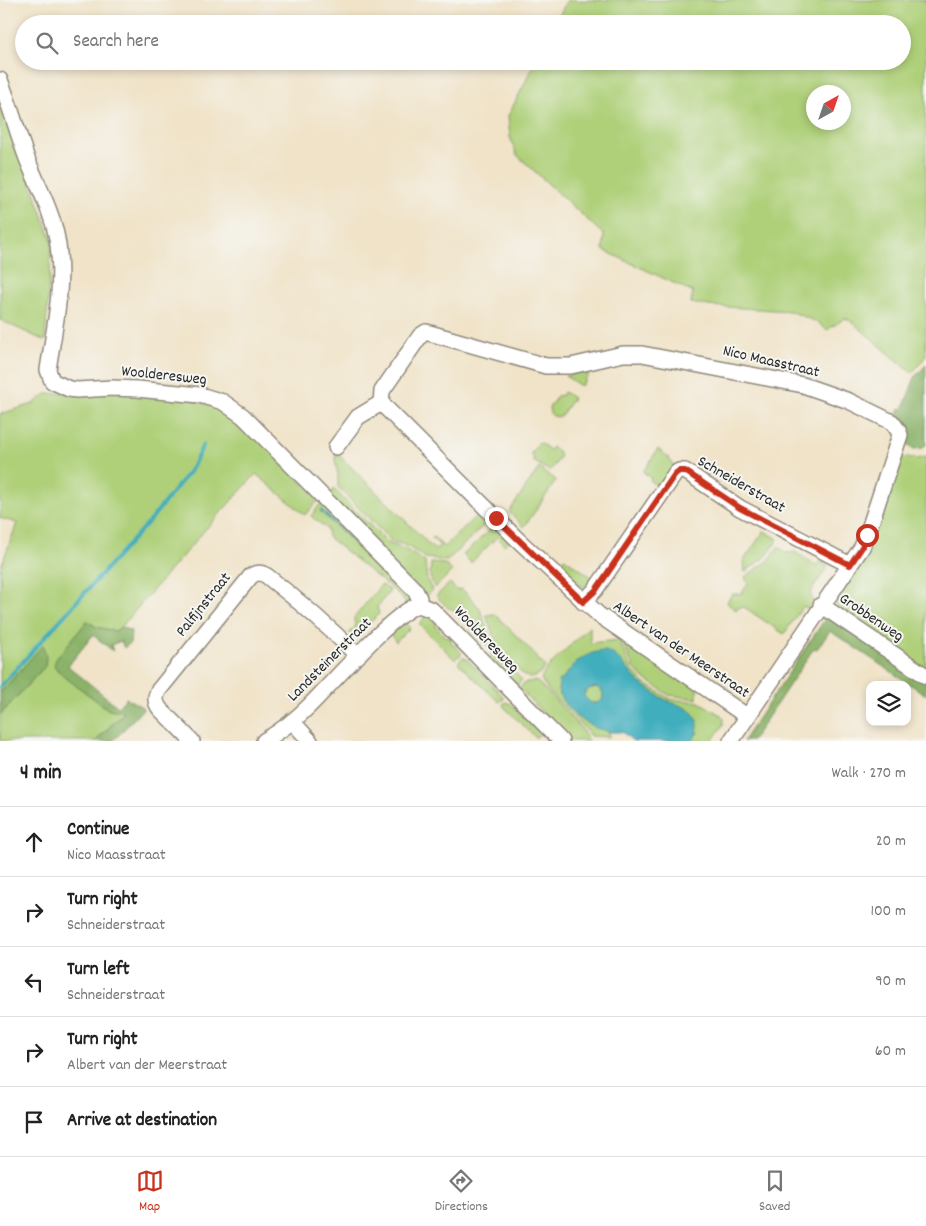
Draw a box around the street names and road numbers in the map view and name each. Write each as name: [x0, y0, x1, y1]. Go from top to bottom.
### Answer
street label: Nico Maasstraat: [720, 340, 822, 384]
street label: Woolderesweg: [120, 360, 208, 392]
street label: Schneiderstraat: [693, 451, 789, 520]
street label: Palfijnstraat: [171, 568, 237, 642]
street label: Grobbenweg: [834, 588, 908, 648]
street label: Albert van der Meerstraat: [608, 596, 754, 704]
street label: Woolderesweg: [448, 601, 524, 679]
street label: Landsteinerstraat: [282, 612, 378, 708]

